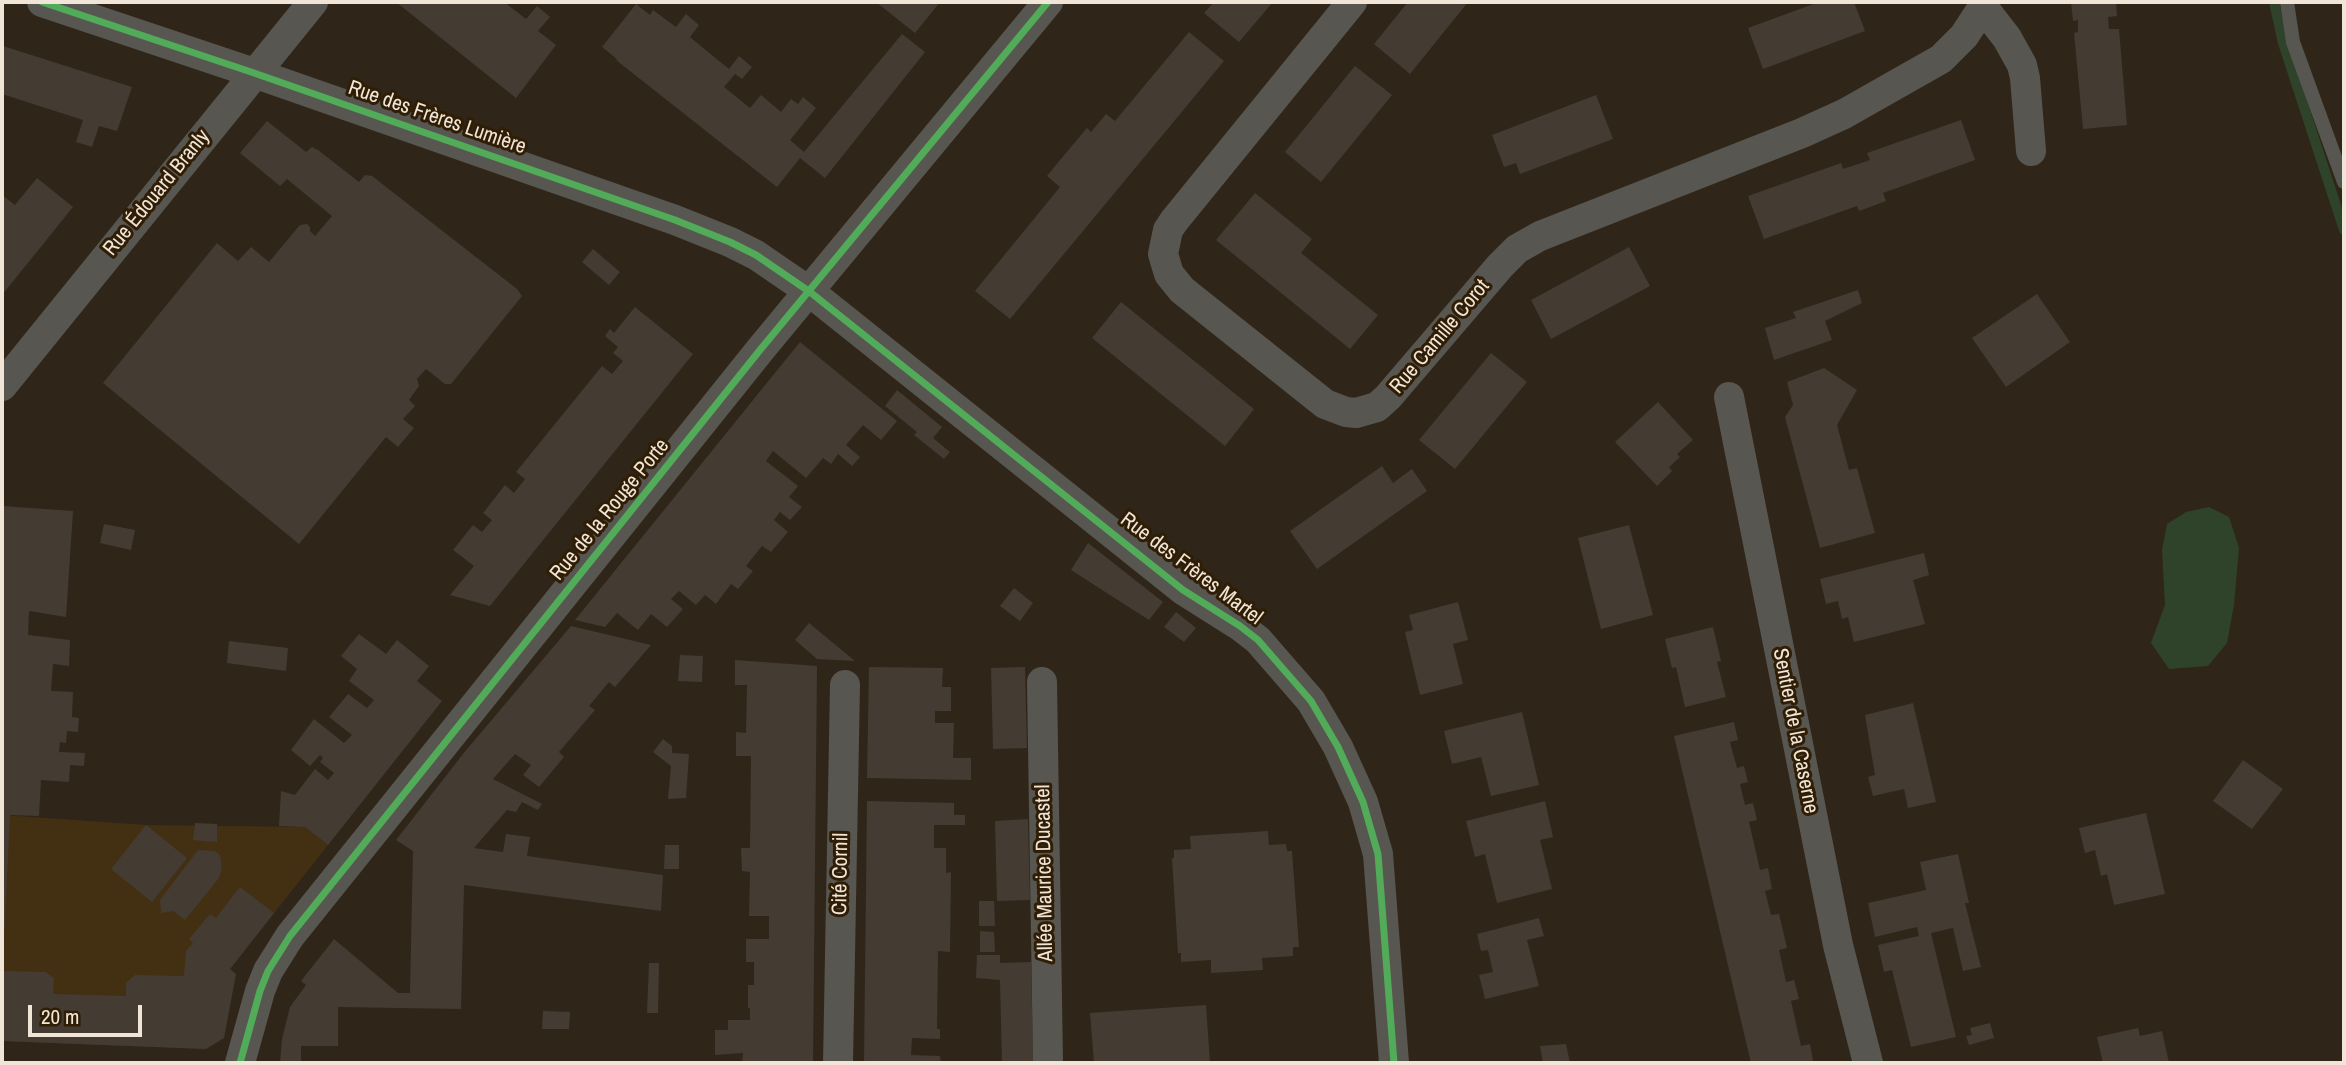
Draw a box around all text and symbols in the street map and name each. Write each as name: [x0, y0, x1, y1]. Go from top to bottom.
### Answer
street label: Rue des Frères Lumière: [345, 76, 529, 160]
street label: Rue Édouard Branly: [98, 125, 216, 261]
street label: Rue Camille Corot: [1385, 275, 1495, 399]
street label: Rue de la Rouge Porte: [545, 434, 675, 586]
street label: Rue des Frères Martel: [1115, 507, 1267, 631]
street label: Sentier de la Caserne: [1767, 646, 1823, 816]
street label: Allée Maurice Ducastel: [1031, 784, 1059, 962]
street label: Cité Cornil: [828, 833, 854, 915]
scale bar: [32, 992, 145, 1036]
text: 20 m: [41, 1002, 79, 1031]

